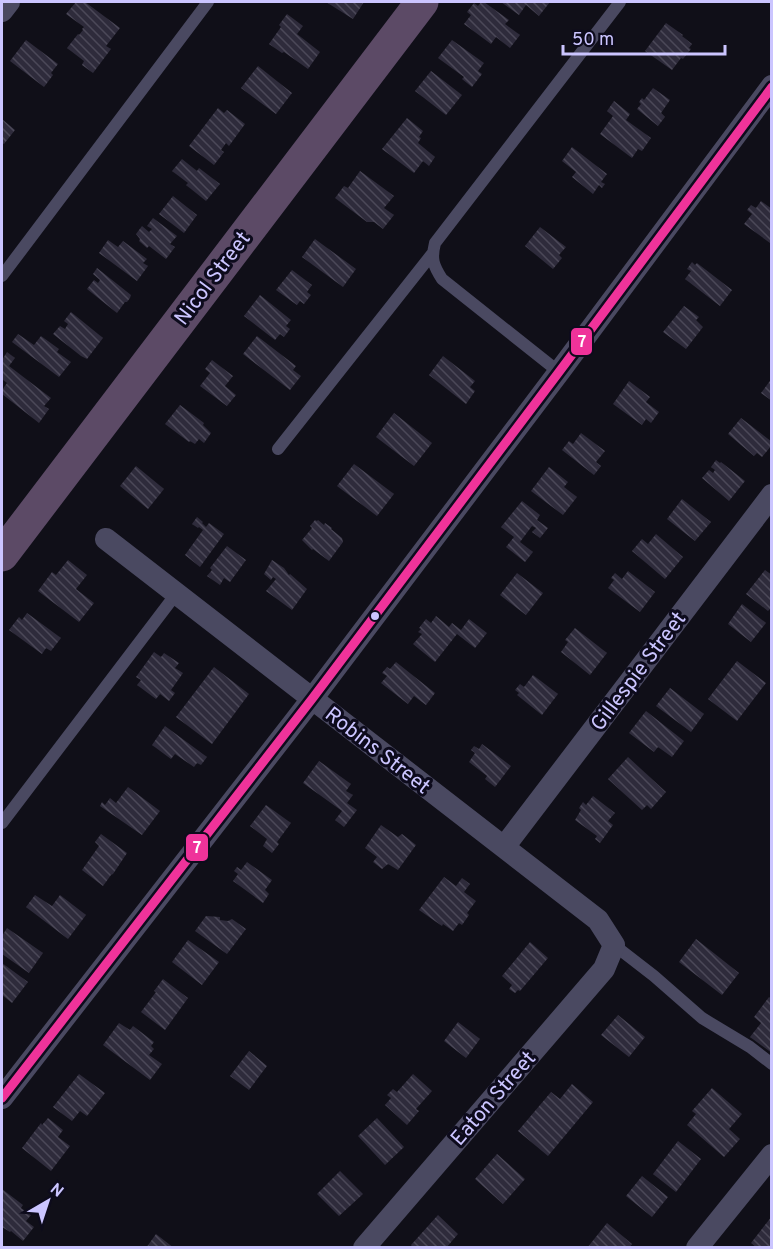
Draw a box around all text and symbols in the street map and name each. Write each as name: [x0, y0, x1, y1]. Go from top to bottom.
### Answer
scale bar: [563, 18, 725, 56]
text: 50 m: [572, 29, 614, 52]
street label: Nicol Street: [169, 227, 257, 331]
line badge: 7: [570, 327, 593, 356]
text: 7: [578, 333, 586, 353]
street label: Gillespie Street: [585, 607, 693, 737]
unlabelled marker: [369, 610, 381, 622]
street label: Robins Street: [319, 702, 435, 801]
line badge: 7: [185, 833, 209, 862]
text: 7: [193, 839, 201, 859]
street label: Eaton Street: [446, 1046, 543, 1152]
north arrow: [18, 1171, 78, 1231]
text: N: [45, 1180, 67, 1202]

